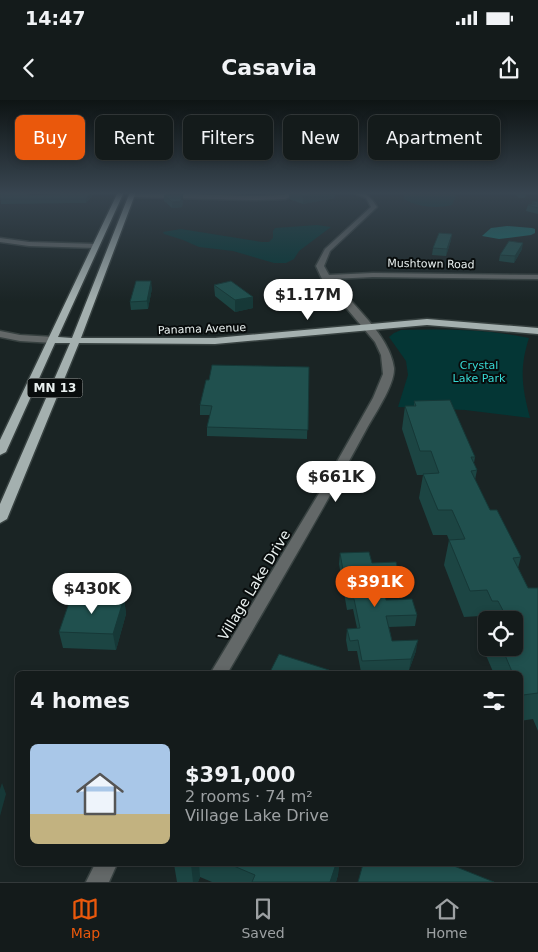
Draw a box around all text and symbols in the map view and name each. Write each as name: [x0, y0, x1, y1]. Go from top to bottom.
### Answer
text: 14:47: [25, 7, 85, 29]
icon: back: [15, 54, 43, 82]
icon: share: [495, 54, 523, 82]
text: Casavia: [221, 55, 317, 80]
chip: Buy: [15, 115, 85, 160]
chip: Rent: [95, 115, 173, 160]
chip: Filters: [183, 115, 273, 160]
chip: New: [283, 115, 358, 160]
chip: Apartment: [368, 115, 500, 160]
street label: Mushtown Road: [387, 257, 475, 271]
pin: $1.17M: [267, 278, 349, 321]
text: $1.17M: [275, 285, 341, 304]
street label: Panama Avenue: [158, 321, 247, 337]
park label: Crystal Lake Park: [453, 359, 506, 385]
road number: MN 13: [28, 378, 82, 398]
pin: $661K: [301, 460, 371, 503]
text: $661K: [308, 467, 364, 486]
street label: Village Lake Drive: [215, 527, 293, 643]
pin: $391K: [340, 566, 410, 608]
pin: $430K: [57, 572, 127, 615]
text: $391K: [347, 572, 403, 591]
text: $430K: [64, 579, 120, 598]
map controls: [478, 611, 523, 656]
button: locate: [478, 611, 523, 656]
icon: filters: [480, 687, 508, 715]
text: 4 homes: [30, 689, 130, 713]
text: $391,000: [185, 763, 295, 787]
icon: home: [70, 764, 130, 824]
text: 2 rooms · 74 m²: [185, 787, 313, 806]
text: Village Lake Drive: [185, 806, 329, 825]
tab: Map: [71, 895, 100, 941]
tab: Saved: [241, 895, 285, 941]
tab: Home: [426, 895, 467, 941]

